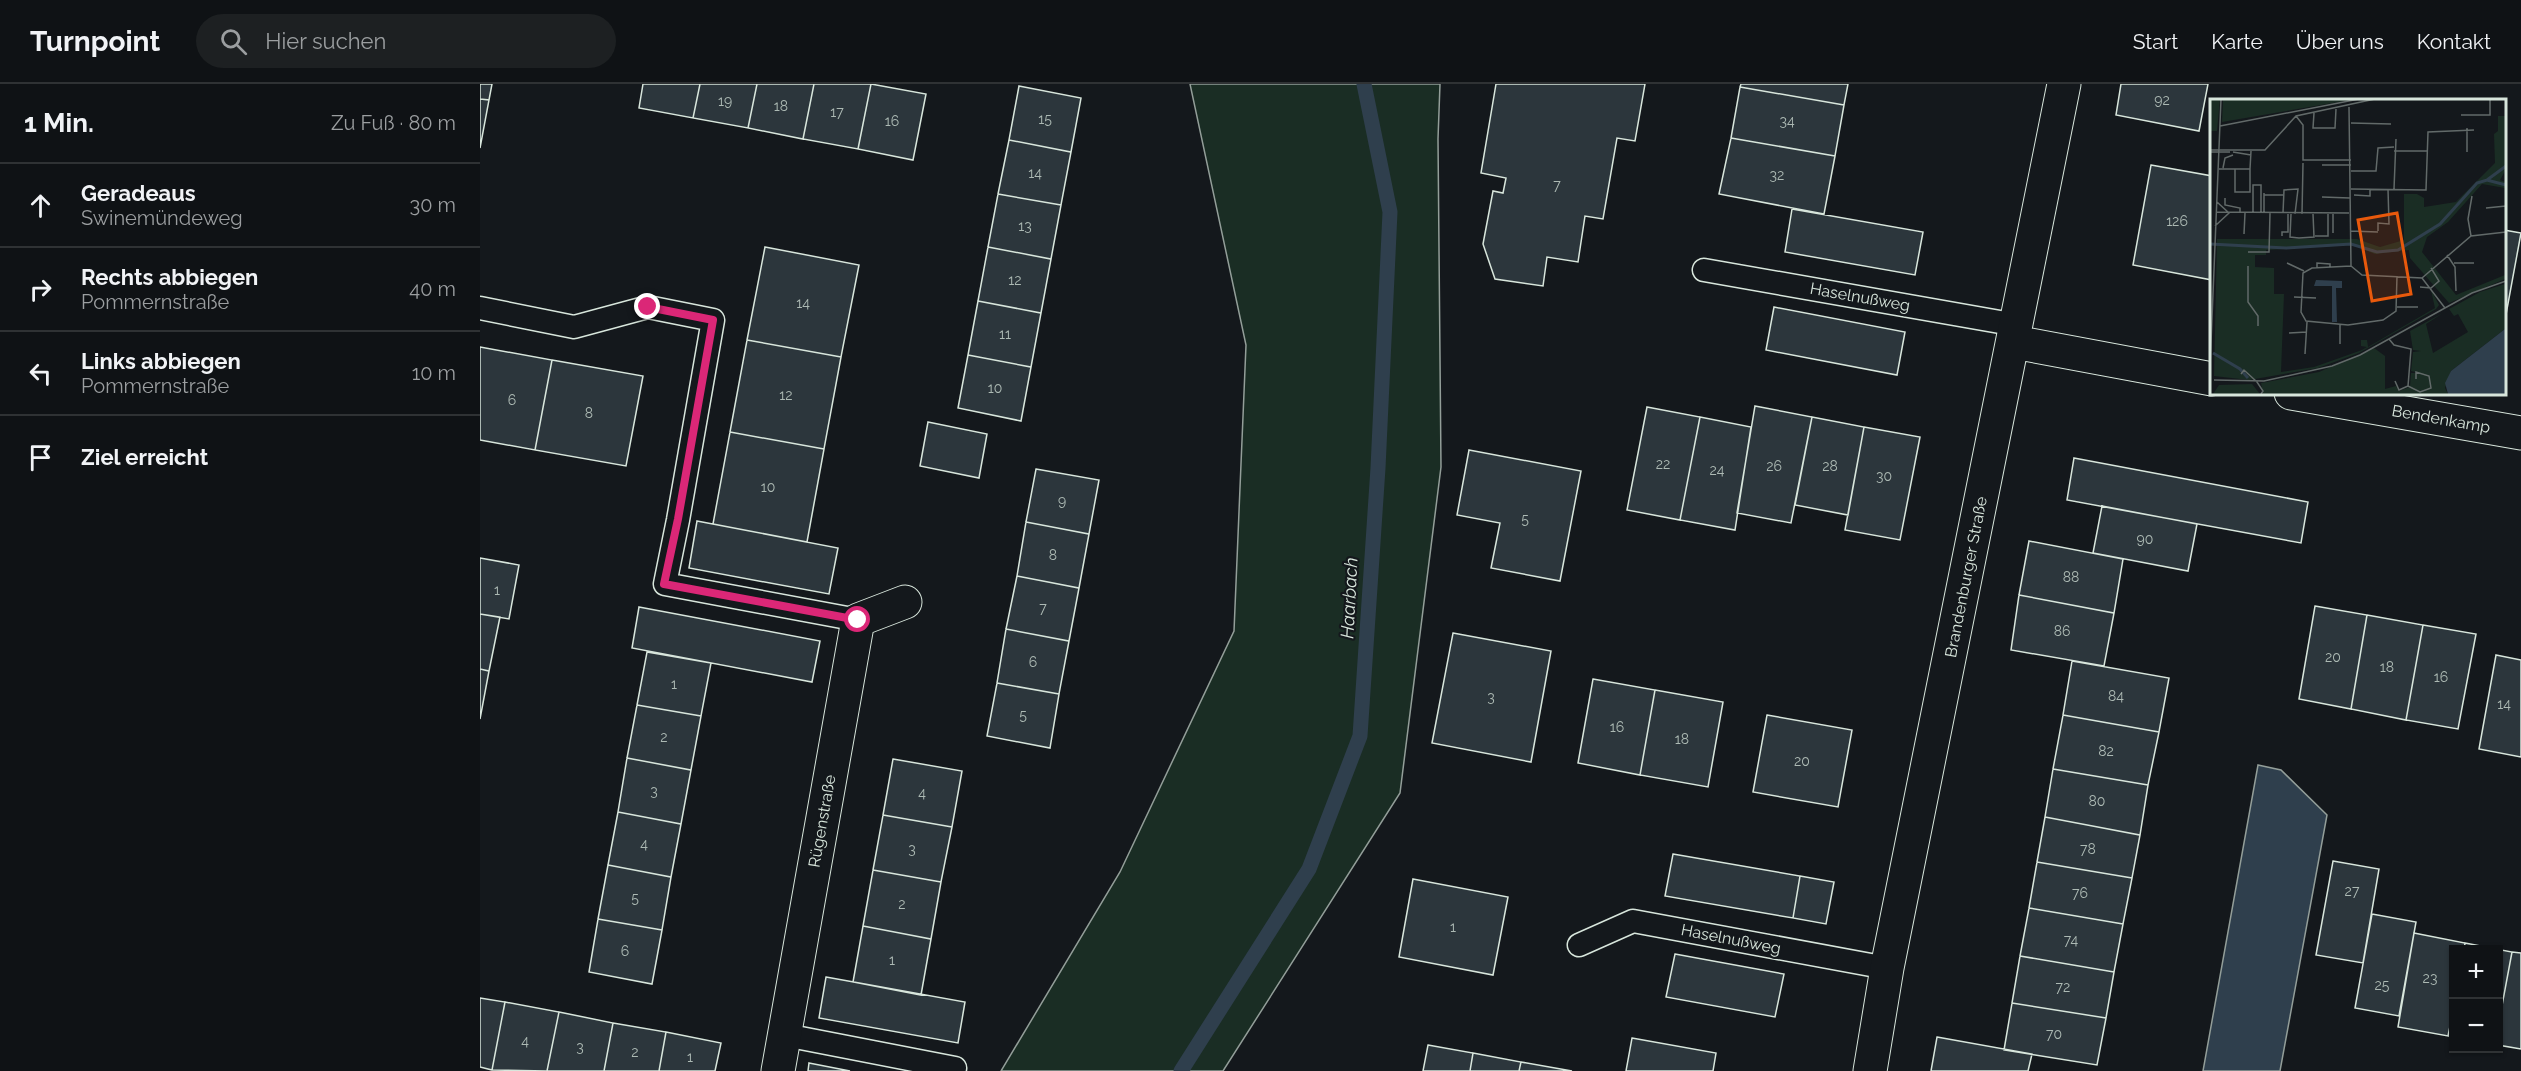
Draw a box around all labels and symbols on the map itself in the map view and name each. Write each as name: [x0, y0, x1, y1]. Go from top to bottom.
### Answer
house number: 92: [2154, 92, 2170, 108]
house number: 19: [718, 93, 732, 109]
house number: 18: [774, 98, 788, 114]
inset map: [2210, 99, 2506, 394]
house number: 17: [830, 104, 844, 120]
house number: 15: [1038, 111, 1052, 127]
house number: 16: [885, 113, 899, 129]
house number: 34: [1779, 113, 1795, 129]
house number: 14: [1028, 165, 1042, 181]
house number: 32: [1770, 167, 1784, 183]
house number: 7: [1553, 177, 1561, 193]
house number: 126: [2166, 213, 2188, 229]
house number: 13: [1018, 218, 1032, 234]
house number: 12: [1008, 272, 1022, 288]
street label: Haselnußweg: [1808, 279, 1912, 315]
route end: [634, 293, 660, 319]
house number: 14: [796, 295, 810, 311]
house number: 11: [999, 326, 1011, 342]
house number: 10: [988, 380, 1002, 396]
house number: 12: [779, 387, 793, 403]
house number: 6: [508, 392, 516, 408]
street label: Bendenkamp: [2390, 401, 2492, 437]
house number: 8: [585, 405, 593, 421]
house number: 22: [1656, 456, 1670, 472]
house number: 26: [1766, 458, 1782, 474]
house number: 28: [1822, 458, 1838, 474]
house number: 24: [1710, 462, 1725, 478]
house number: 30: [1876, 468, 1892, 484]
house number: 10: [761, 479, 775, 495]
house number: 9: [1058, 493, 1066, 509]
street label: Brandenburger Straße: [1941, 495, 1991, 659]
house number: 5: [1521, 511, 1529, 527]
house number: 90: [2137, 531, 2153, 547]
house number: 8: [1049, 547, 1057, 563]
water label: Haarbach: [1336, 557, 1362, 639]
house number: 88: [2063, 569, 2079, 585]
house number: 1: [494, 582, 500, 598]
house number: 7: [1039, 600, 1047, 616]
route start: [844, 606, 870, 632]
house number: 86: [2054, 623, 2070, 639]
house number: 20: [2325, 649, 2341, 665]
house number: 6: [1029, 654, 1037, 670]
house number: 18: [2380, 659, 2394, 675]
house number: 16: [2434, 669, 2448, 685]
house number: 1: [671, 676, 677, 692]
house number: 84: [2108, 688, 2124, 704]
house number: 3: [1487, 689, 1495, 705]
house number: 14: [2497, 696, 2511, 712]
house number: 5: [1019, 707, 1027, 723]
house number: 16: [1610, 719, 1624, 735]
house number: 2: [660, 729, 668, 745]
house number: 18: [1675, 731, 1689, 747]
house number: 82: [2098, 743, 2114, 759]
house number: 20: [1794, 753, 1810, 769]
street label: Rügenstraße: [804, 773, 840, 869]
house number: 3: [650, 783, 658, 799]
house number: 4: [918, 785, 926, 801]
house number: 80: [2089, 793, 2105, 809]
house number: 4: [640, 836, 648, 852]
house number: 3: [908, 841, 916, 857]
house number: 78: [2080, 841, 2096, 857]
house number: 27: [2345, 883, 2360, 899]
house number: 76: [2072, 885, 2088, 901]
house number: 5: [631, 890, 639, 906]
house number: 2: [898, 896, 906, 912]
house number: 1: [1450, 919, 1456, 935]
street label: Haselnußweg: [1679, 920, 1783, 958]
house number: 74: [2064, 932, 2079, 948]
house number: 6: [621, 943, 629, 959]
house number: 1: [889, 952, 895, 968]
house number: 23: [2423, 970, 2437, 986]
house number: 25: [2375, 977, 2390, 993]
house number: 72: [2056, 979, 2070, 995]
house number: 70: [2046, 1026, 2062, 1042]
house number: 4: [521, 1033, 529, 1049]
house number: 3: [576, 1039, 584, 1055]
house number: 2: [631, 1044, 639, 1060]
house number: 1: [687, 1049, 693, 1065]

